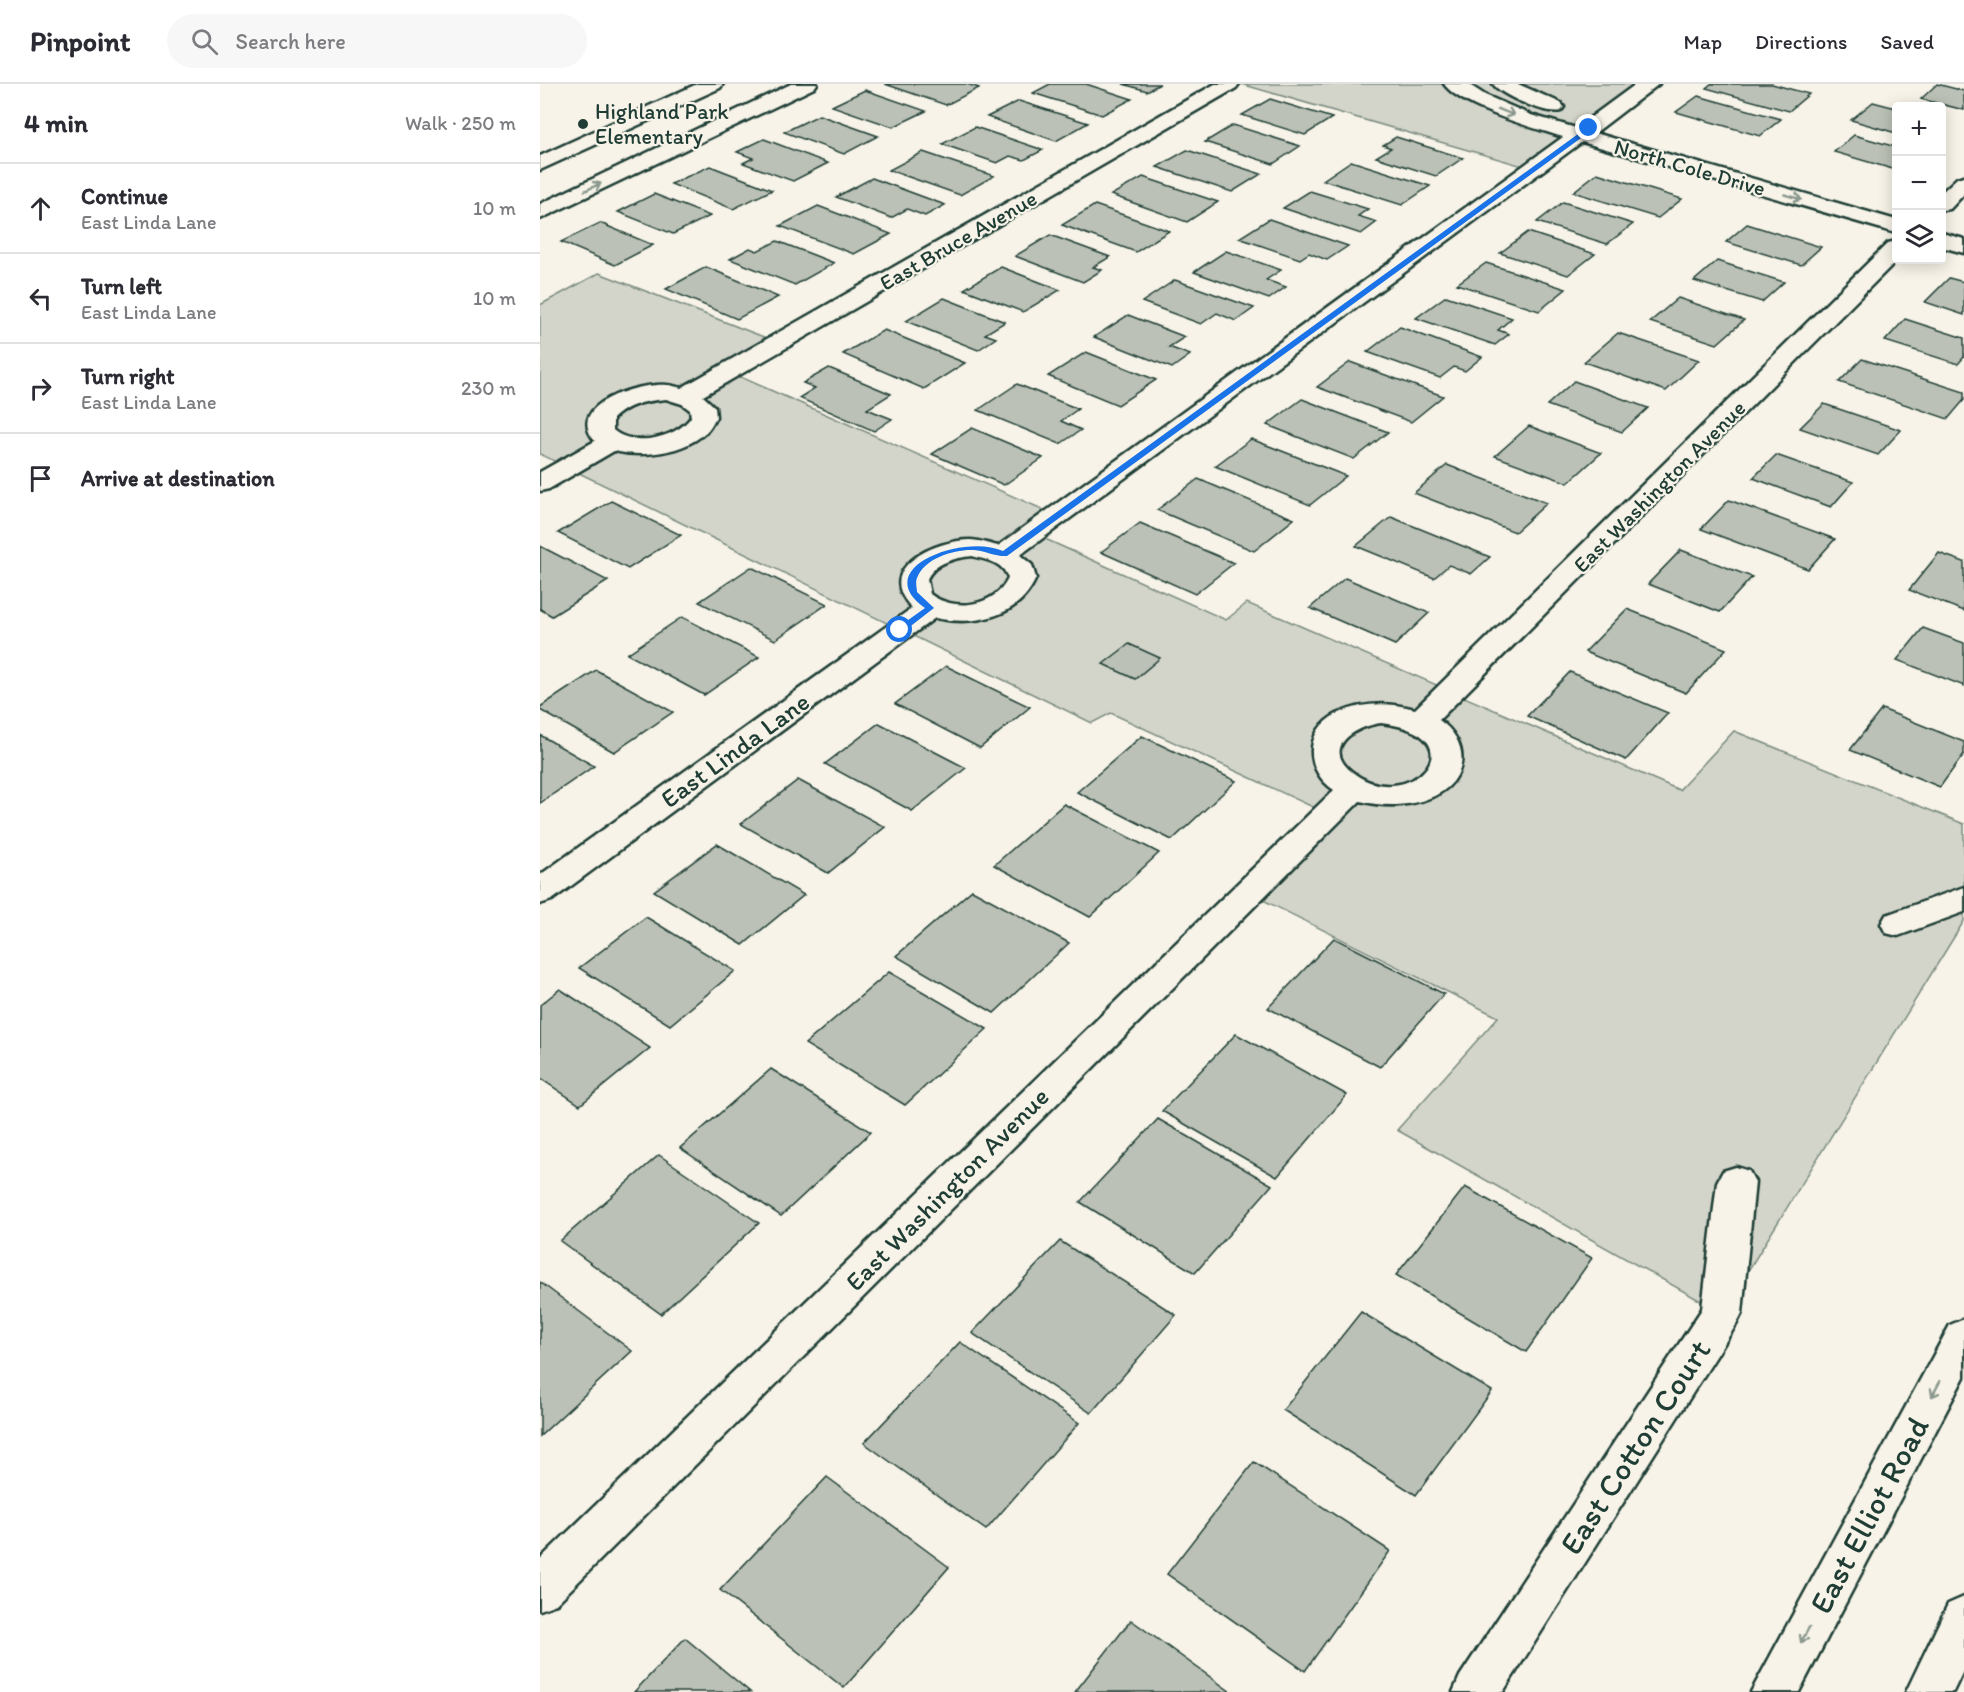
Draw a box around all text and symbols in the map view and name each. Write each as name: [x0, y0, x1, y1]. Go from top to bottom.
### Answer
search box: [167, 14, 587, 68]
text: Pinpoint: [30, 24, 131, 58]
icon: search: [188, 25, 221, 58]
text: Search here: [236, 28, 346, 55]
text: Map: [1684, 29, 1722, 54]
text: Directions: [1755, 29, 1847, 54]
text: Saved: [1880, 29, 1934, 54]
place label: Highland Park Elementary: [595, 98, 729, 150]
map controls: [1892, 102, 1946, 264]
button: +: [1892, 102, 1946, 156]
text: 4 min: [24, 107, 88, 139]
one-way arrow: [1496, 107, 1514, 118]
text: Walk · 250 m: [405, 111, 516, 135]
route end: [1575, 114, 1601, 140]
marker: Highland Park Elementary: [576, 117, 590, 131]
street label: North Cole Drive: [1611, 133, 1769, 202]
button: −: [1892, 156, 1946, 210]
one-way arrow: [583, 180, 601, 192]
text: Continue: [81, 183, 168, 210]
street label: East Bruce Avenue: [875, 184, 1042, 296]
icon: ahead: [24, 192, 57, 225]
one-way arrow: [1783, 192, 1802, 203]
text: 10 m: [473, 196, 516, 220]
text: East Linda Lane: [81, 210, 217, 234]
button: layers: [1892, 210, 1946, 264]
text: Turn left: [81, 273, 162, 300]
icon: left: [24, 282, 57, 315]
text: 10 m: [473, 286, 516, 310]
text: East Linda Lane: [81, 300, 217, 324]
text: Turn right: [81, 363, 175, 390]
icon: right: [24, 372, 57, 405]
text: 230 m: [461, 376, 516, 400]
text: East Linda Lane: [81, 390, 217, 414]
street label: East Washington Avenue: [1568, 395, 1751, 578]
icon: arrive: [24, 462, 57, 495]
text: Arrive at destination: [81, 465, 275, 492]
route start: [886, 616, 912, 642]
street label: East Linda Lane: [654, 685, 816, 815]
street label: East Washington Avenue: [838, 1080, 1056, 1298]
street label: East Cotton Court: [1552, 1333, 1719, 1561]
one-way arrow: [1930, 1379, 1941, 1397]
street label: East Elliot Road: [1801, 1410, 1937, 1620]
one-way arrow: [1799, 1625, 1810, 1643]

